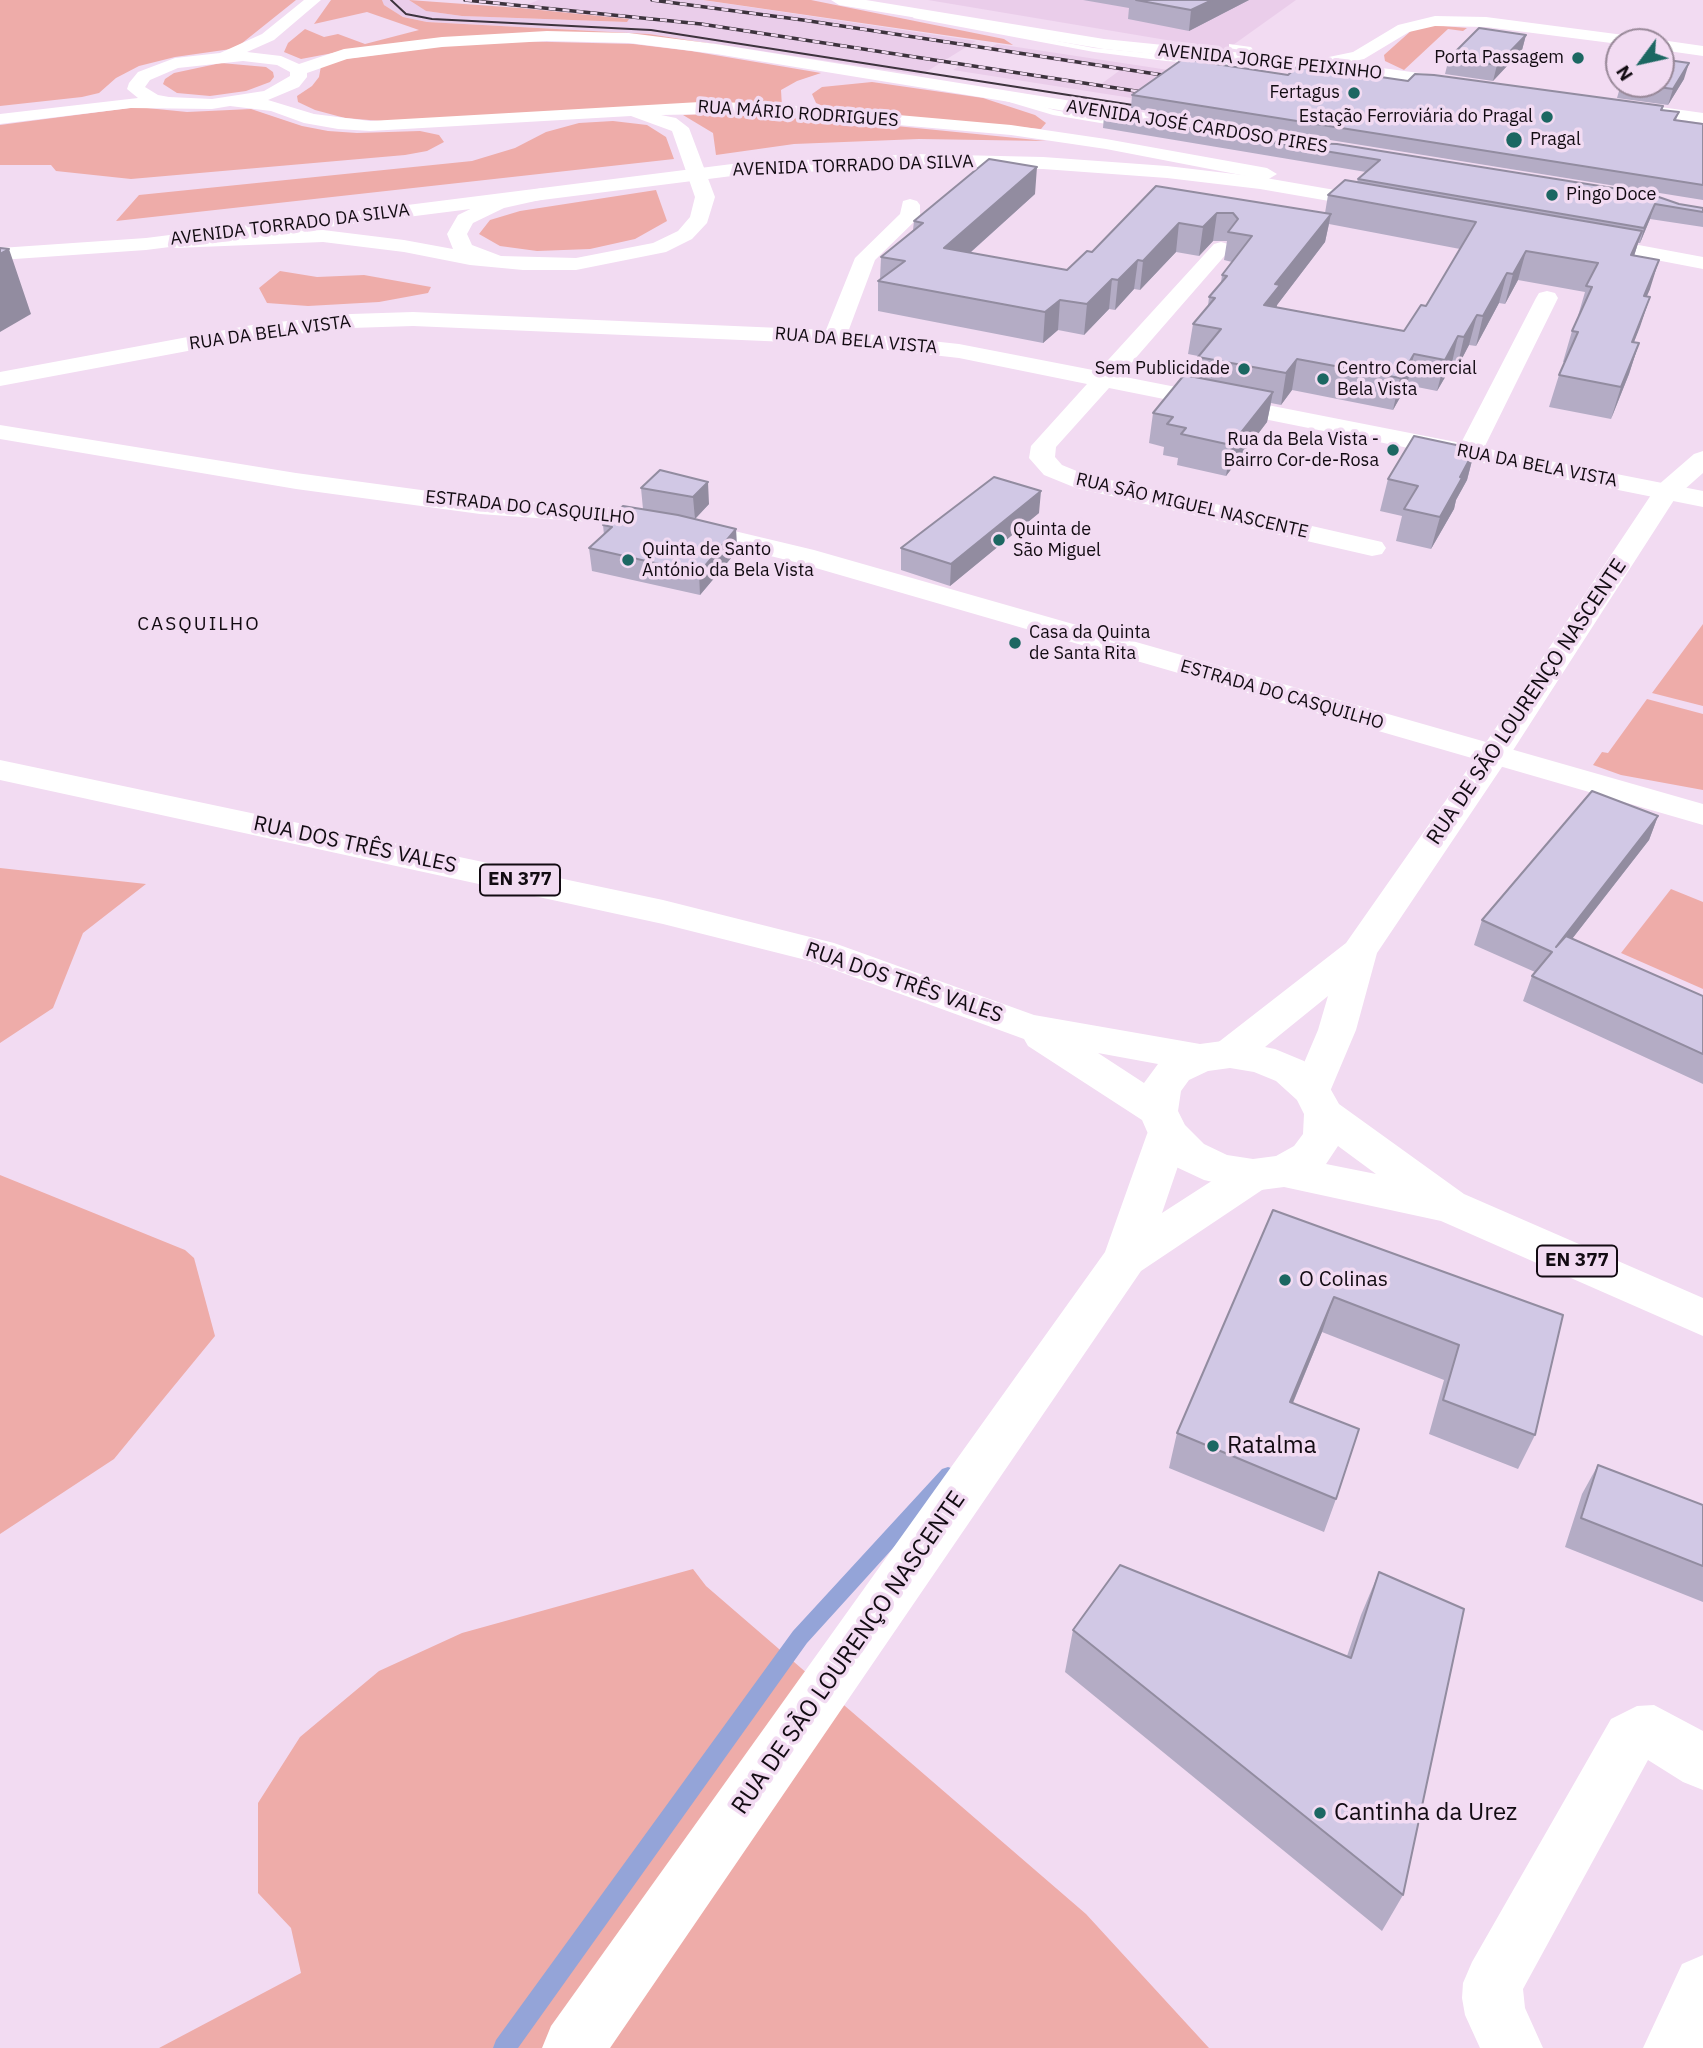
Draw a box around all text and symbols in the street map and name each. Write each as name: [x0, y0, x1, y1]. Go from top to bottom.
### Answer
north arrow: [1605, 28, 1675, 98]
street label: AVENIDA JORGE PEIXINHO: [1157, 39, 1383, 85]
place label: Porta Passagem: [1434, 47, 1564, 69]
marker: Porta Passagem: [1570, 50, 1586, 66]
text: N: [1610, 61, 1638, 86]
place label: Fertagus: [1269, 82, 1340, 104]
marker: Fertagus: [1346, 85, 1362, 101]
street label: RUA MÁRIO RODRIGUES: [697, 96, 899, 132]
street label: AVENIDA JOSÉ CARDOSO PIRES: [1065, 96, 1329, 158]
place label: Estação Ferroviária do Pragal: [1299, 106, 1533, 128]
marker: Estação Ferroviária do Pragal: [1539, 109, 1555, 125]
place label: Pragal: [1530, 129, 1581, 151]
marker: Pragal: [1504, 130, 1524, 150]
street label: AVENIDA TORRADO DA SILVA: [732, 151, 974, 181]
place label: Pingo Doce: [1566, 184, 1656, 206]
marker: Pingo Doce: [1544, 187, 1560, 203]
street label: AVENIDA TORRADO DA SILVA: [169, 200, 411, 250]
street label: RUA DA BELA VISTA: [188, 311, 352, 355]
street label: RUA DA BELA VISTA: [774, 323, 938, 359]
place label: Sem Publicidade: [1095, 358, 1230, 380]
place label: Centro Comercial Bela Vista: [1337, 358, 1477, 400]
marker: Sem Publicidade: [1236, 361, 1252, 377]
marker: Centro Comercial Bela Vista: [1315, 371, 1331, 387]
place label: Rua da Bela Vista - Bairro Cor-de-Rosa: [1223, 429, 1379, 472]
street label: RUA DA BELA VISTA: [1455, 440, 1619, 492]
marker: Rua da Bela Vista - Bairro Cor-de-Rosa: [1385, 442, 1401, 458]
street label: RUA SÃO MIGUEL NASCENTE: [1074, 469, 1310, 543]
street label: ESTRADA DO CASQUILHO: [424, 486, 636, 530]
place label: Quinta de São Miguel: [1013, 519, 1101, 562]
marker: Quinta de São Miguel: [991, 532, 1007, 548]
place label: Quinta de Santo António da Bela Vista: [642, 539, 814, 582]
marker: Quinta de Santo António da Bela Vista: [620, 552, 636, 568]
street label: RUA DE SÃO LOURENÇO NASCENTE: [1422, 554, 1632, 850]
district label: CASQUILHO: [138, 614, 260, 636]
place label: Casa da Quinta de Santa Rita: [1029, 622, 1150, 664]
marker: Casa da Quinta de Santa Rita: [1007, 635, 1023, 651]
street label: ESTRADA DO CASQUILHO: [1178, 656, 1386, 734]
street label: RUA DOS TRÊS VALES: [251, 811, 459, 879]
road number: EN 377: [480, 864, 560, 895]
street label: RUA DOS TRÊS VALES: [802, 937, 1006, 1029]
road number: EN 377: [1537, 1246, 1617, 1276]
place label: O Colinas: [1299, 1267, 1388, 1293]
marker: O Colinas: [1277, 1272, 1293, 1288]
place label: Ratalma: [1227, 1432, 1316, 1460]
marker: Ratalma: [1205, 1438, 1221, 1454]
street label: RUA DE SÃO LOURENÇO NASCENTE: [726, 1486, 972, 1820]
place label: Cantinha da Urez: [1334, 1799, 1517, 1827]
marker: Cantinha da Urez: [1312, 1805, 1328, 1821]

